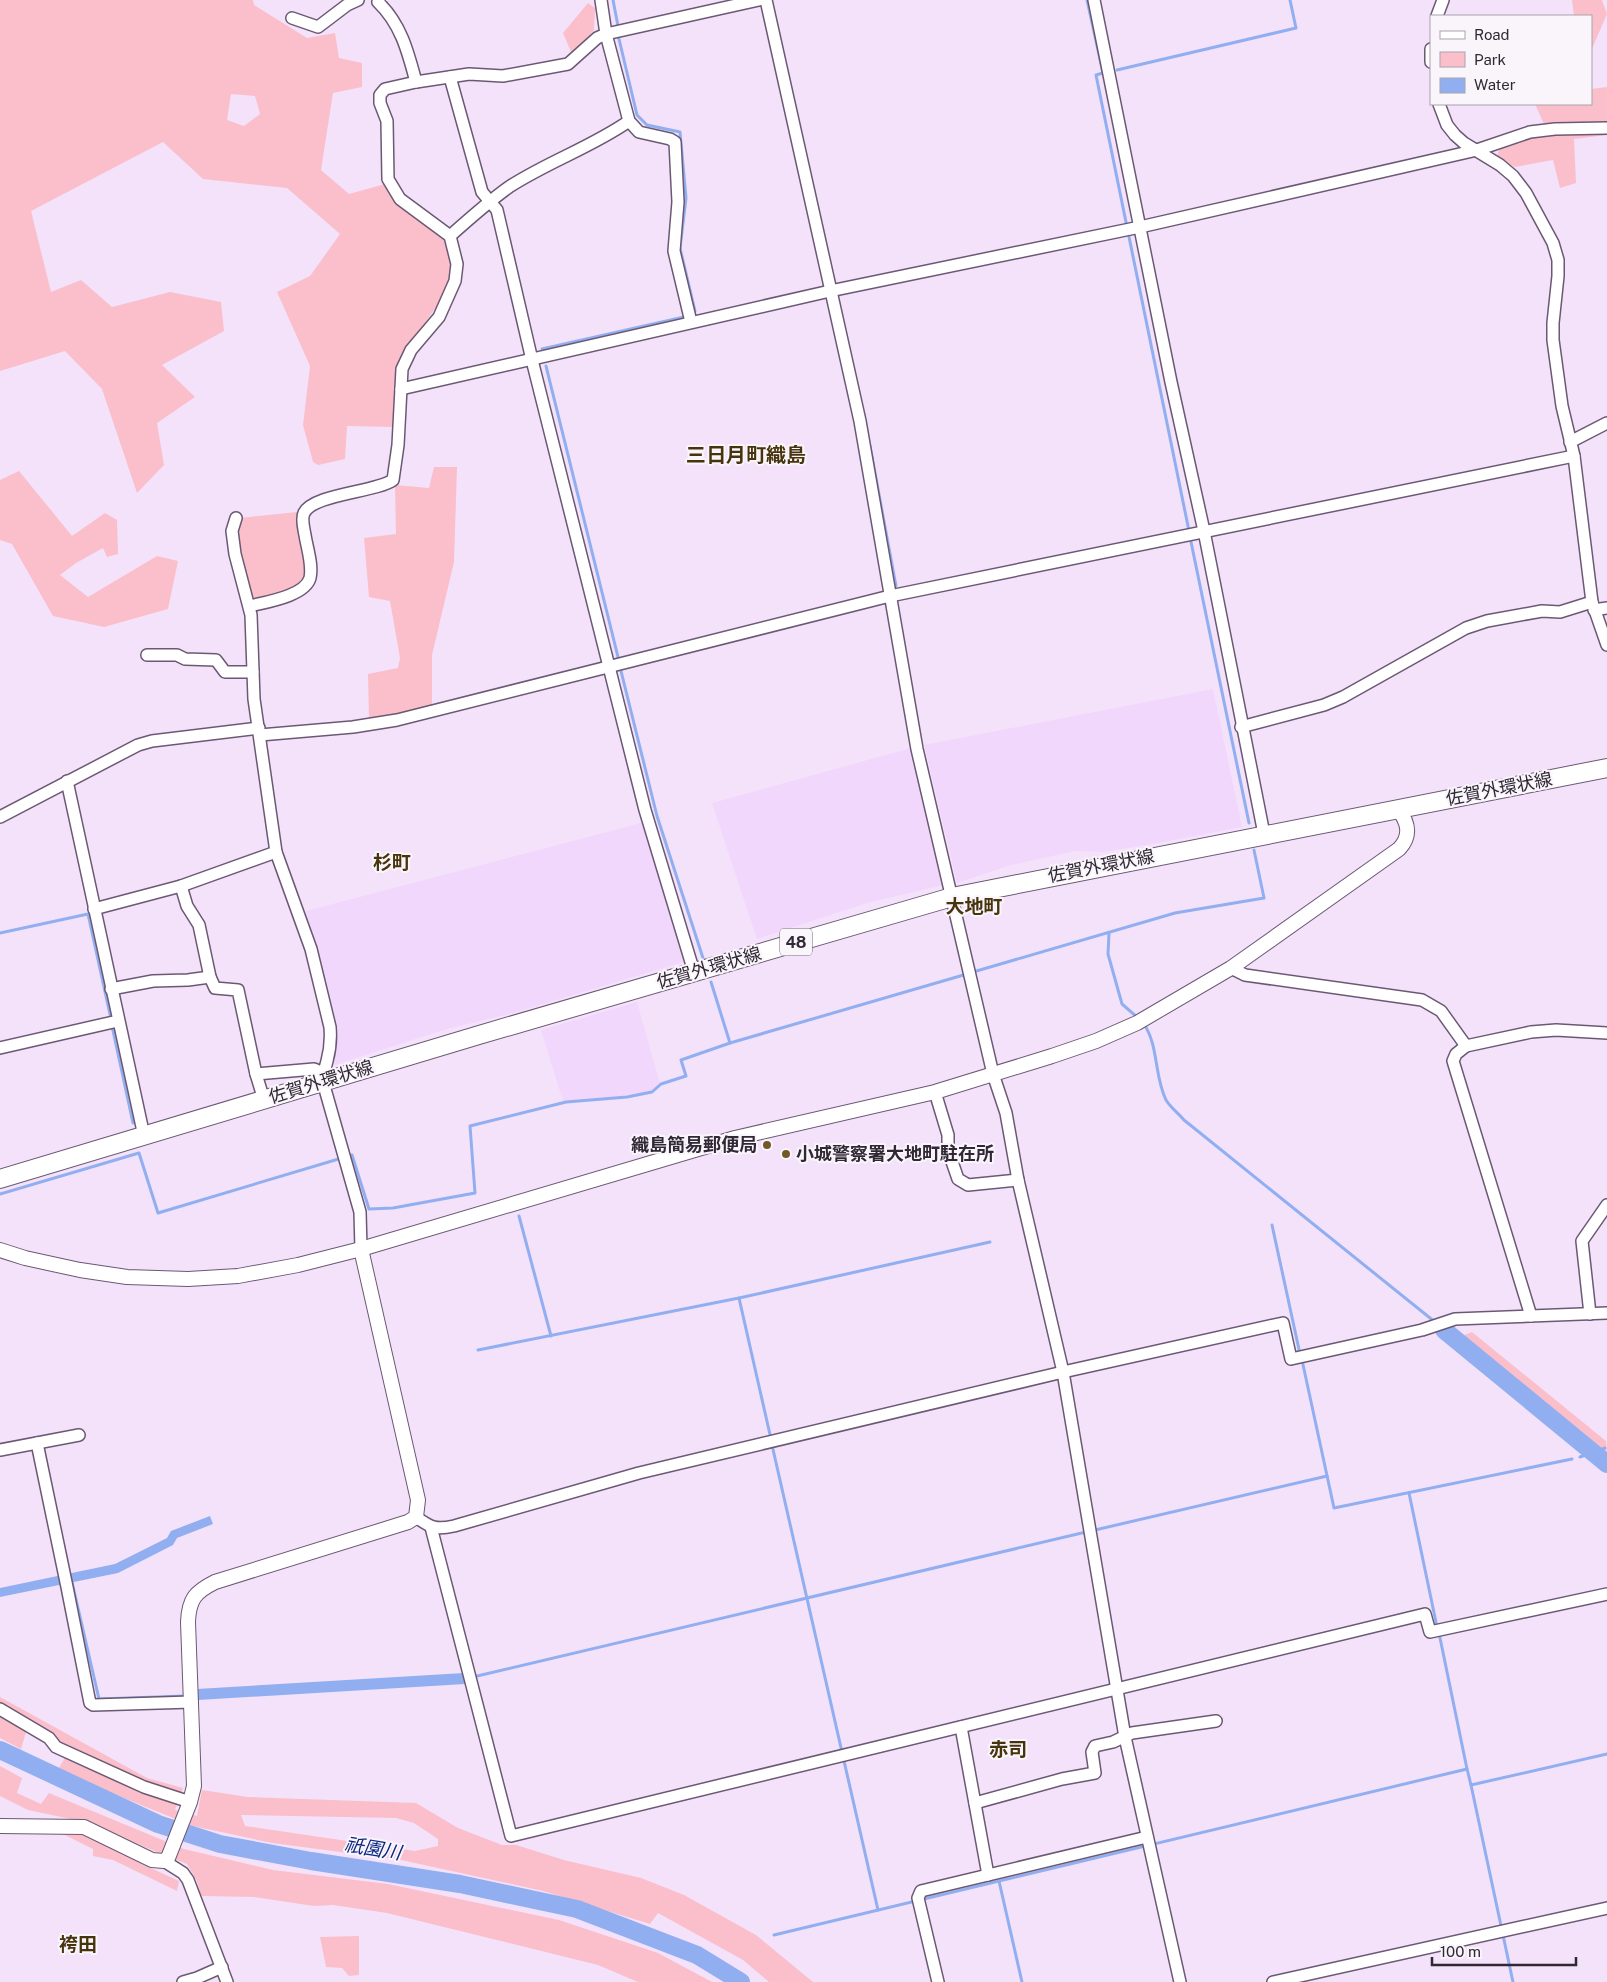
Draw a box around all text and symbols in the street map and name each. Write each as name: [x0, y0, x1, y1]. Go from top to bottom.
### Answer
legend: [1430, 15, 1592, 105]
text: Road: [1474, 26, 1510, 43]
text: Park: [1474, 51, 1506, 68]
text: Water: [1474, 76, 1516, 93]
district label: 三日月町織島: [686, 443, 806, 467]
street label: 佐賀外環状線: [1444, 768, 1554, 809]
street label: 佐賀外環状線: [1046, 845, 1156, 886]
district label: 杉町: [373, 851, 411, 873]
district label: 大地町: [945, 895, 1003, 917]
road number: 48: [780, 929, 812, 956]
street label: 佐賀外環状線: [654, 943, 764, 992]
street label: 佐賀外環状線: [266, 1056, 376, 1107]
place label: 織島簡易郵便局: [631, 1134, 757, 1155]
marker: 織島簡易郵便局: [761, 1139, 773, 1151]
place label: 小城警察署大地町駐在所: [796, 1143, 994, 1164]
marker: 小城警察署大地町駐在所: [780, 1148, 792, 1160]
district label: 赤司: [989, 1738, 1027, 1760]
water label: 祇園川: [343, 1833, 405, 1864]
district label: 袴田: [59, 1933, 97, 1955]
scale bar: [1432, 1934, 1576, 1966]
text: 100 m: [1440, 1943, 1481, 1960]

